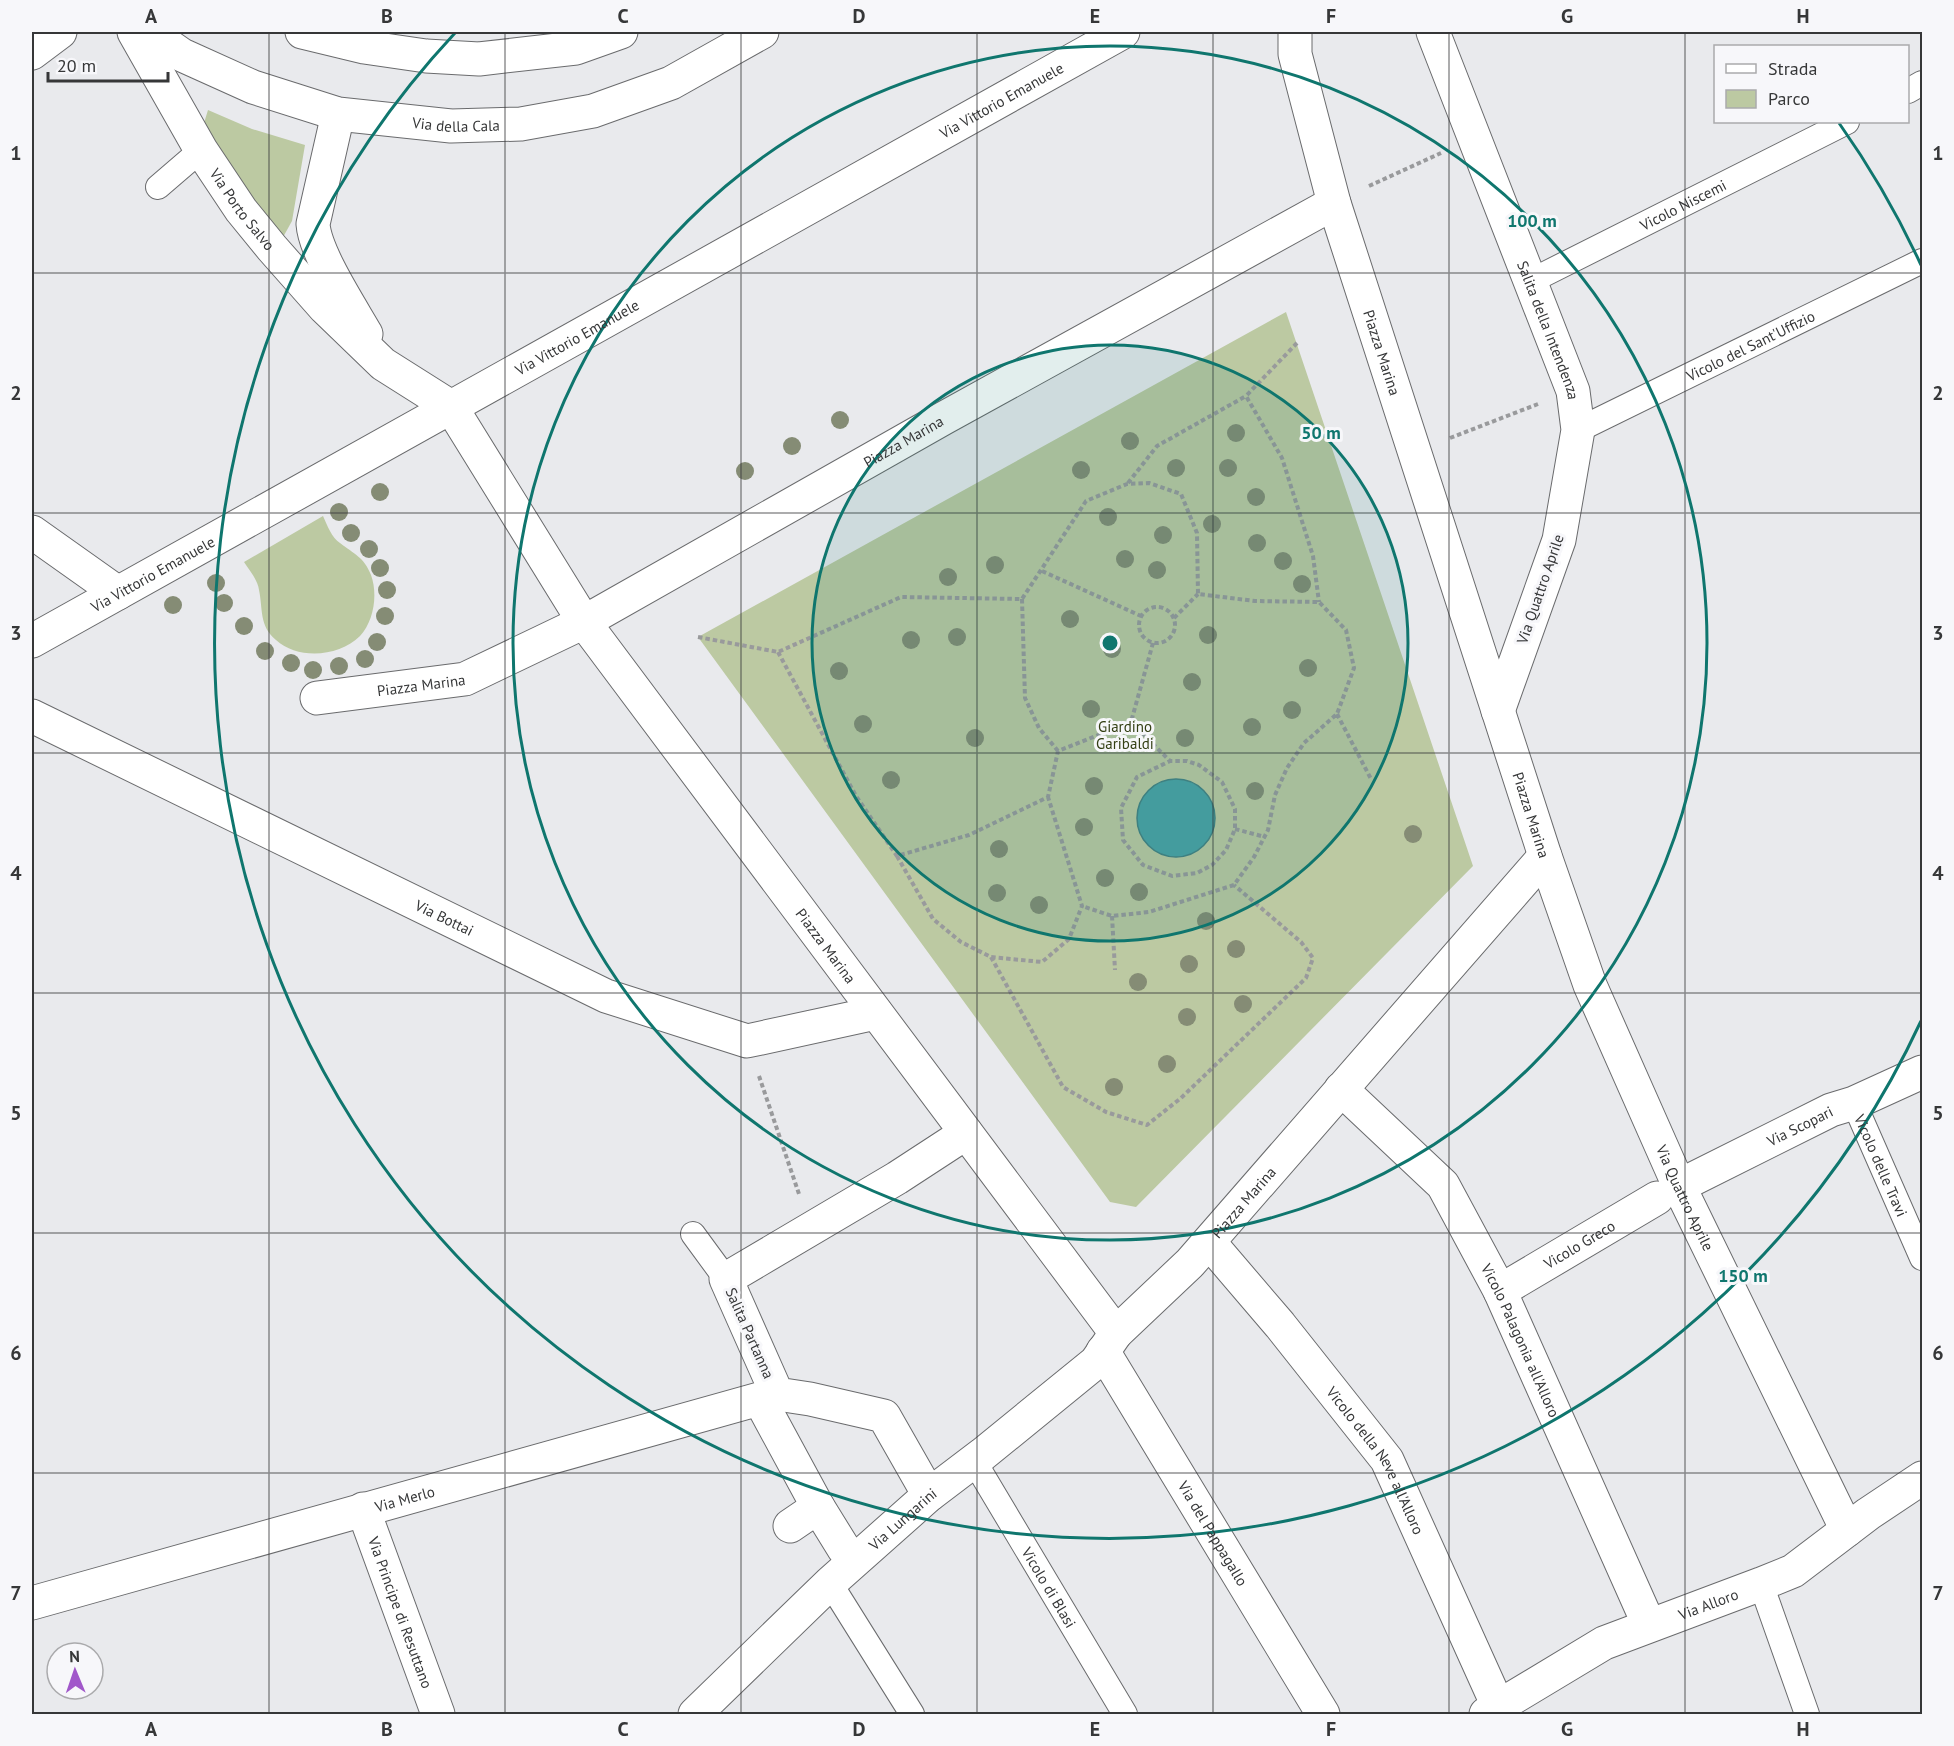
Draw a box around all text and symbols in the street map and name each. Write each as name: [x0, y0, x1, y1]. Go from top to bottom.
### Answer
text: A: [145, 3, 158, 29]
text: B: [381, 3, 393, 29]
text: C: [617, 3, 629, 29]
text: D: [853, 3, 866, 29]
text: E: [1090, 3, 1100, 29]
text: F: [1326, 3, 1336, 29]
text: G: [1561, 3, 1573, 29]
text: H: [1796, 3, 1810, 29]
scale bar: [48, 45, 168, 83]
legend: [1714, 45, 1909, 123]
text: 20 m: [57, 54, 96, 77]
text: Strada: [1768, 57, 1817, 80]
street label: Via Vittorio Emanuele: [935, 58, 1067, 143]
text: Parco: [1768, 87, 1810, 110]
street label: Via della Cala: [410, 112, 500, 136]
text: 1: [10, 140, 22, 166]
text: 1: [1932, 140, 1944, 166]
street label: Via Porto Salvo: [206, 164, 279, 254]
street label: Vicolo Niscemi: [1636, 175, 1729, 235]
text: 100 m: [1507, 209, 1557, 232]
street label: Salita della Intendenza: [1514, 258, 1584, 401]
street label: Via Vittorio Emanuele: [511, 295, 642, 380]
street label: Vicolo del Sant'Uffizio: [1682, 306, 1818, 385]
street label: Piazza Marina: [1360, 307, 1405, 398]
text: 2: [10, 380, 22, 406]
text: 2: [1932, 380, 1944, 406]
street label: Piazza Marina: [860, 411, 947, 471]
text: 50 m: [1301, 421, 1341, 444]
street label: Via Vittorio Emanuele: [86, 532, 218, 616]
street label: Via Quattro Aprile: [1512, 532, 1568, 647]
text: 3: [10, 620, 22, 646]
text: 3: [1932, 620, 1944, 646]
centre of rings: [1100, 633, 1120, 653]
street label: Piazza Marina: [376, 670, 466, 700]
park label: Giardino Garibaldi: [1096, 717, 1154, 753]
street label: Piazza Marina: [1509, 770, 1554, 860]
text: 4: [10, 860, 22, 886]
text: 4: [1932, 860, 1944, 886]
street label: Via Bottai: [411, 895, 477, 939]
street label: Piazza Marina: [792, 904, 860, 987]
text: 5: [10, 1100, 22, 1126]
text: 5: [1932, 1100, 1944, 1126]
street label: Via Scopari: [1763, 1101, 1836, 1150]
street label: Vicolo delle Travi: [1850, 1110, 1912, 1219]
street label: Via Quattro Aprile: [1652, 1141, 1719, 1254]
street label: Piazza Marina: [1207, 1162, 1280, 1242]
street label: Vicolo Greco: [1539, 1216, 1618, 1273]
street label: Vicolo Palagonia all'Alloro: [1477, 1259, 1565, 1420]
text: 150 m: [1718, 1264, 1768, 1287]
street label: Salita Partanna: [721, 1285, 779, 1381]
text: 6: [10, 1340, 22, 1366]
text: 6: [1932, 1340, 1944, 1366]
street label: Vicolo della Neve all'Alloro: [1322, 1382, 1429, 1537]
street label: Via del Pappagallo: [1174, 1476, 1252, 1589]
street label: Via Merlo: [372, 1481, 437, 1516]
street label: Via Lungarini: [864, 1483, 940, 1555]
street label: Via Principe di Resuttano: [364, 1533, 437, 1691]
street label: Vicolo di Blasi: [1017, 1543, 1081, 1631]
text: 7: [10, 1580, 22, 1606]
text: 7: [1932, 1580, 1944, 1606]
street label: Via Alloro: [1675, 1584, 1741, 1624]
north arrow: [45, 1641, 105, 1701]
text: N: [69, 1646, 80, 1666]
text: A: [145, 1716, 158, 1742]
text: B: [381, 1716, 393, 1742]
text: C: [617, 1716, 629, 1742]
text: D: [853, 1716, 866, 1742]
text: E: [1090, 1716, 1100, 1742]
text: F: [1326, 1716, 1336, 1742]
text: G: [1561, 1716, 1573, 1742]
text: H: [1796, 1716, 1810, 1742]

